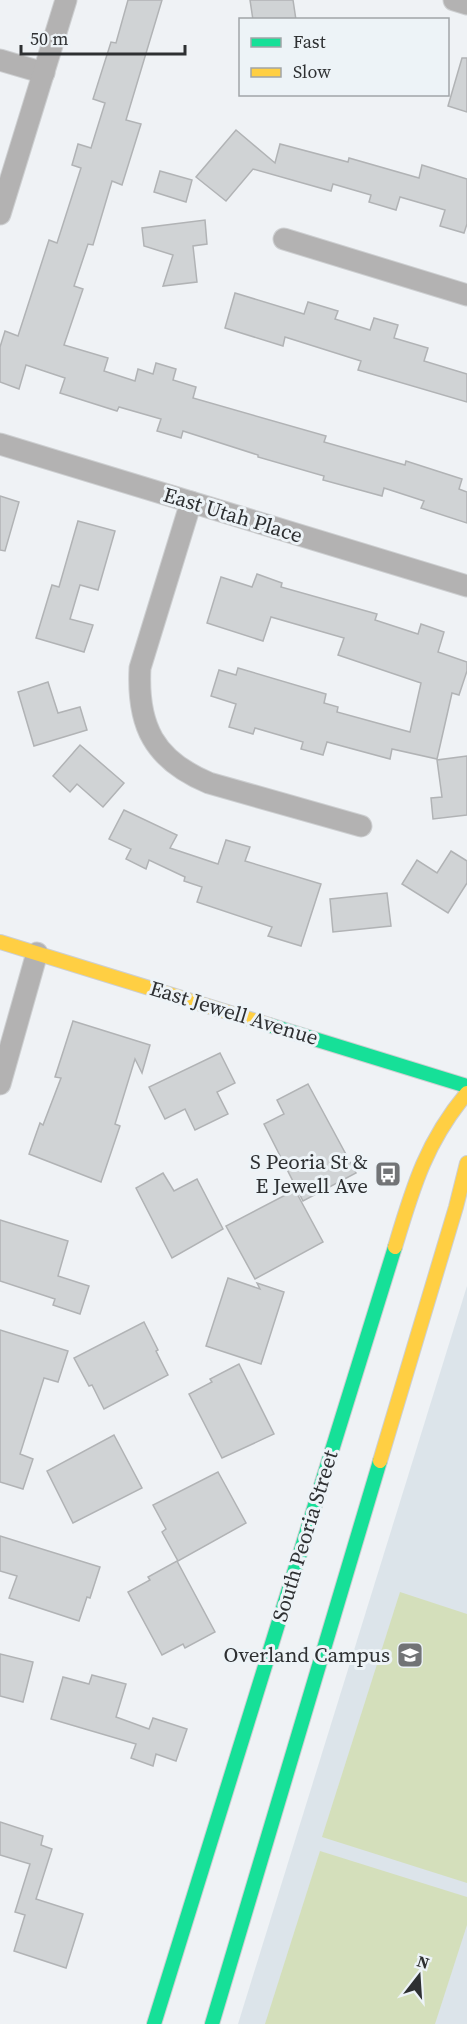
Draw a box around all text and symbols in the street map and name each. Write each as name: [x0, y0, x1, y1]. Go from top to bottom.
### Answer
scale bar: [21, 18, 184, 56]
legend: [239, 18, 449, 96]
text: 50 m: [30, 26, 68, 51]
text: Fast: [293, 29, 326, 54]
text: Slow: [293, 59, 331, 84]
street label: East Utah Place: [160, 480, 306, 549]
street label: East Jewell Avenue: [146, 973, 322, 1052]
place label: S Peoria St & E Jewell Ave: [250, 1147, 368, 1200]
bus stop icon: S Peoria St & E Jewell Ave: [373, 1159, 403, 1189]
street label: South Peoria Street: [265, 1446, 344, 1625]
place label: Overland Campus: [224, 1640, 390, 1669]
school or university icon: Overland Campus: [395, 1640, 425, 1670]
north arrow: [389, 1946, 449, 2006]
text: N: [415, 1949, 433, 1974]

